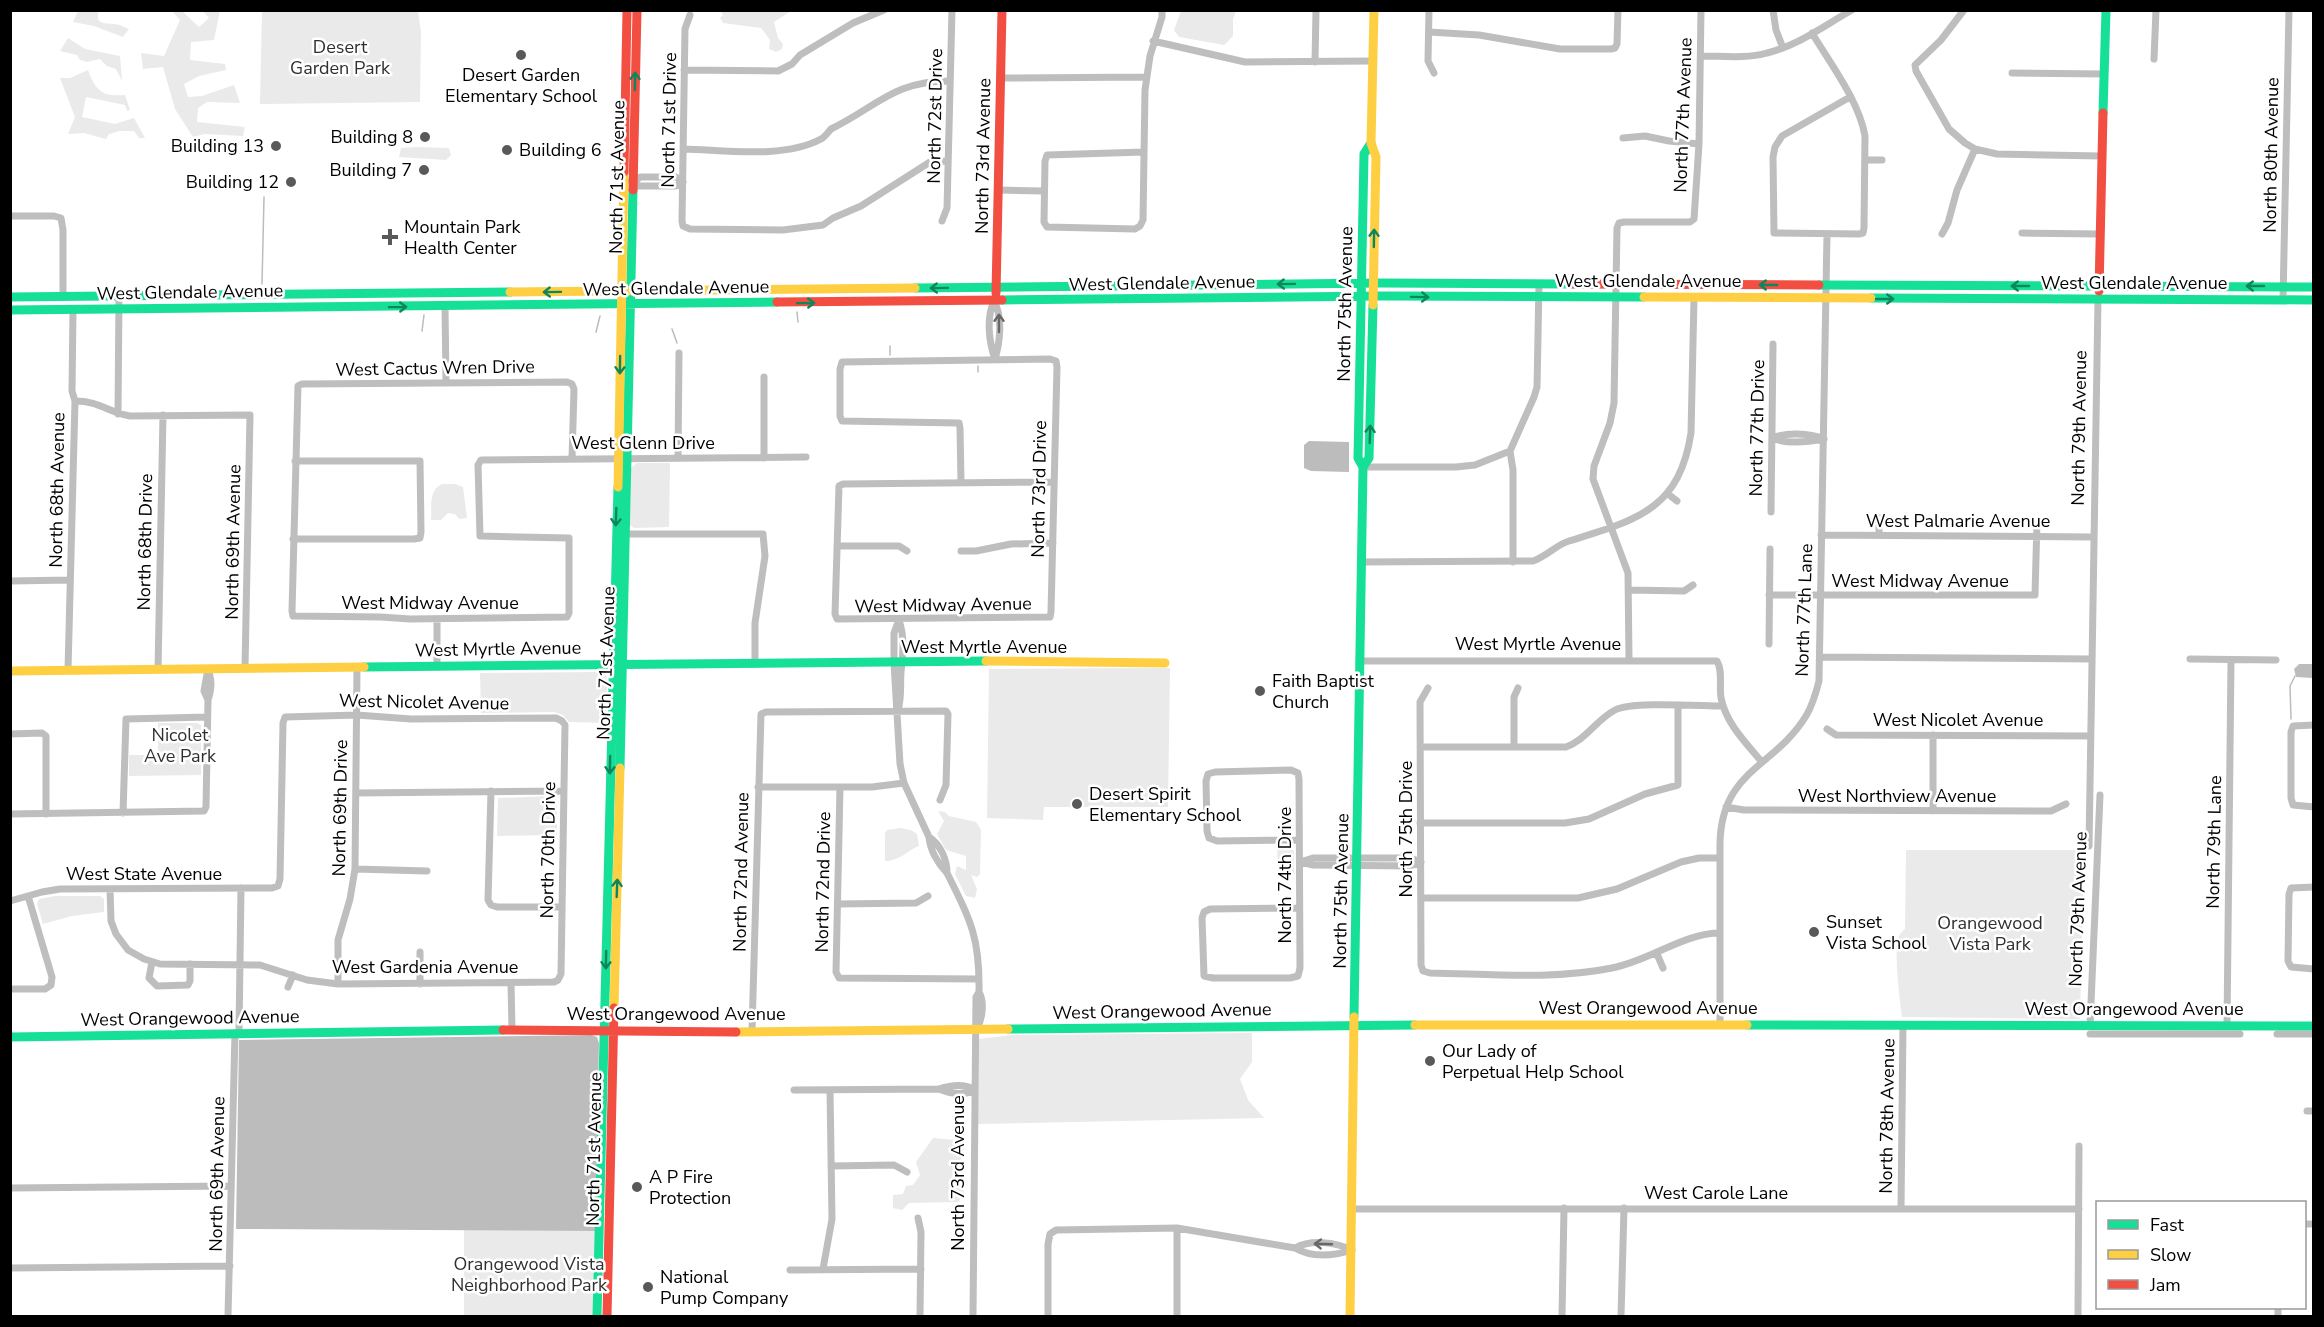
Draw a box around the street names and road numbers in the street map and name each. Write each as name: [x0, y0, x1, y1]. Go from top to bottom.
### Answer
street label: North 77th Avenue: [1668, 37, 1698, 193]
street label: North 72st Drive: [922, 48, 948, 184]
street label: North 71st Drive: [656, 52, 682, 188]
street label: North 80th Avenue: [2258, 77, 2284, 233]
street label: North 73rd Avenue: [970, 78, 996, 234]
street label: North 71st Avenue: [604, 100, 630, 254]
street label: North 75th Avenue: [1332, 226, 1358, 382]
street label: West Glendale Avenue: [1068, 269, 1256, 297]
street label: West Glendale Avenue: [1555, 269, 1741, 293]
street label: West Glendale Avenue: [2041, 271, 2227, 295]
street label: West Glendale Avenue: [582, 274, 770, 302]
street label: West Glendale Avenue: [96, 278, 284, 306]
street label: North 79th Avenue: [2066, 350, 2092, 506]
street label: West Cactus Wren Drive: [335, 354, 535, 382]
street label: North 77th Drive: [1744, 359, 1770, 497]
street label: North 68th Avenue: [44, 412, 70, 568]
street label: North 73rd Drive: [1026, 420, 1052, 558]
street label: West Glenn Drive: [571, 431, 715, 455]
street label: North 69th Avenue: [220, 464, 246, 620]
street label: North 68th Drive: [132, 473, 158, 611]
street label: West Palmarie Avenue: [1866, 509, 2050, 533]
street label: North 77th Lane: [1790, 543, 1818, 677]
street label: West Midway Avenue: [1831, 569, 2009, 593]
street label: North 71st Avenue: [591, 586, 621, 740]
street label: West Midway Avenue: [341, 591, 519, 615]
street label: West Midway Avenue: [854, 591, 1032, 619]
street label: West Myrtle Avenue: [1455, 632, 1621, 656]
street label: West Myrtle Avenue: [901, 635, 1067, 659]
street label: West Myrtle Avenue: [415, 636, 581, 662]
street label: West Nicolet Avenue: [339, 689, 509, 715]
street label: West Nicolet Avenue: [1873, 708, 2043, 732]
street label: North 69th Drive: [327, 739, 353, 877]
street label: North 75th Drive: [1394, 761, 1418, 897]
street label: North 79th Lane: [2201, 775, 2227, 909]
street label: North 70th Drive: [535, 781, 561, 919]
street label: West Northview Avenue: [1798, 784, 1996, 808]
street label: North 72nd Avenue: [728, 792, 754, 952]
street label: North 74th Drive: [1273, 807, 1297, 943]
street label: North 72nd Drive: [810, 811, 836, 953]
street label: North 75th Avenue: [1328, 813, 1354, 969]
street label: North 79th Avenue: [2063, 831, 2093, 987]
street label: West State Avenue: [66, 862, 222, 886]
street label: West Gardenia Avenue: [332, 955, 518, 979]
street label: West Orangewood Avenue: [1538, 996, 1758, 1020]
street label: West Orangewood Avenue: [1052, 997, 1272, 1025]
street label: West Orangewood Avenue: [2024, 997, 2244, 1021]
street label: West Orangewood Avenue: [566, 1002, 786, 1026]
street label: West Orangewood Avenue: [80, 1004, 300, 1032]
street label: North 78th Avenue: [1874, 1038, 1900, 1194]
street label: North 71st Avenue: [581, 1072, 607, 1226]
street label: North 73rd Avenue: [946, 1095, 970, 1251]
street label: North 69th Avenue: [204, 1096, 230, 1252]
street label: West Carole Lane: [1644, 1181, 1788, 1205]

